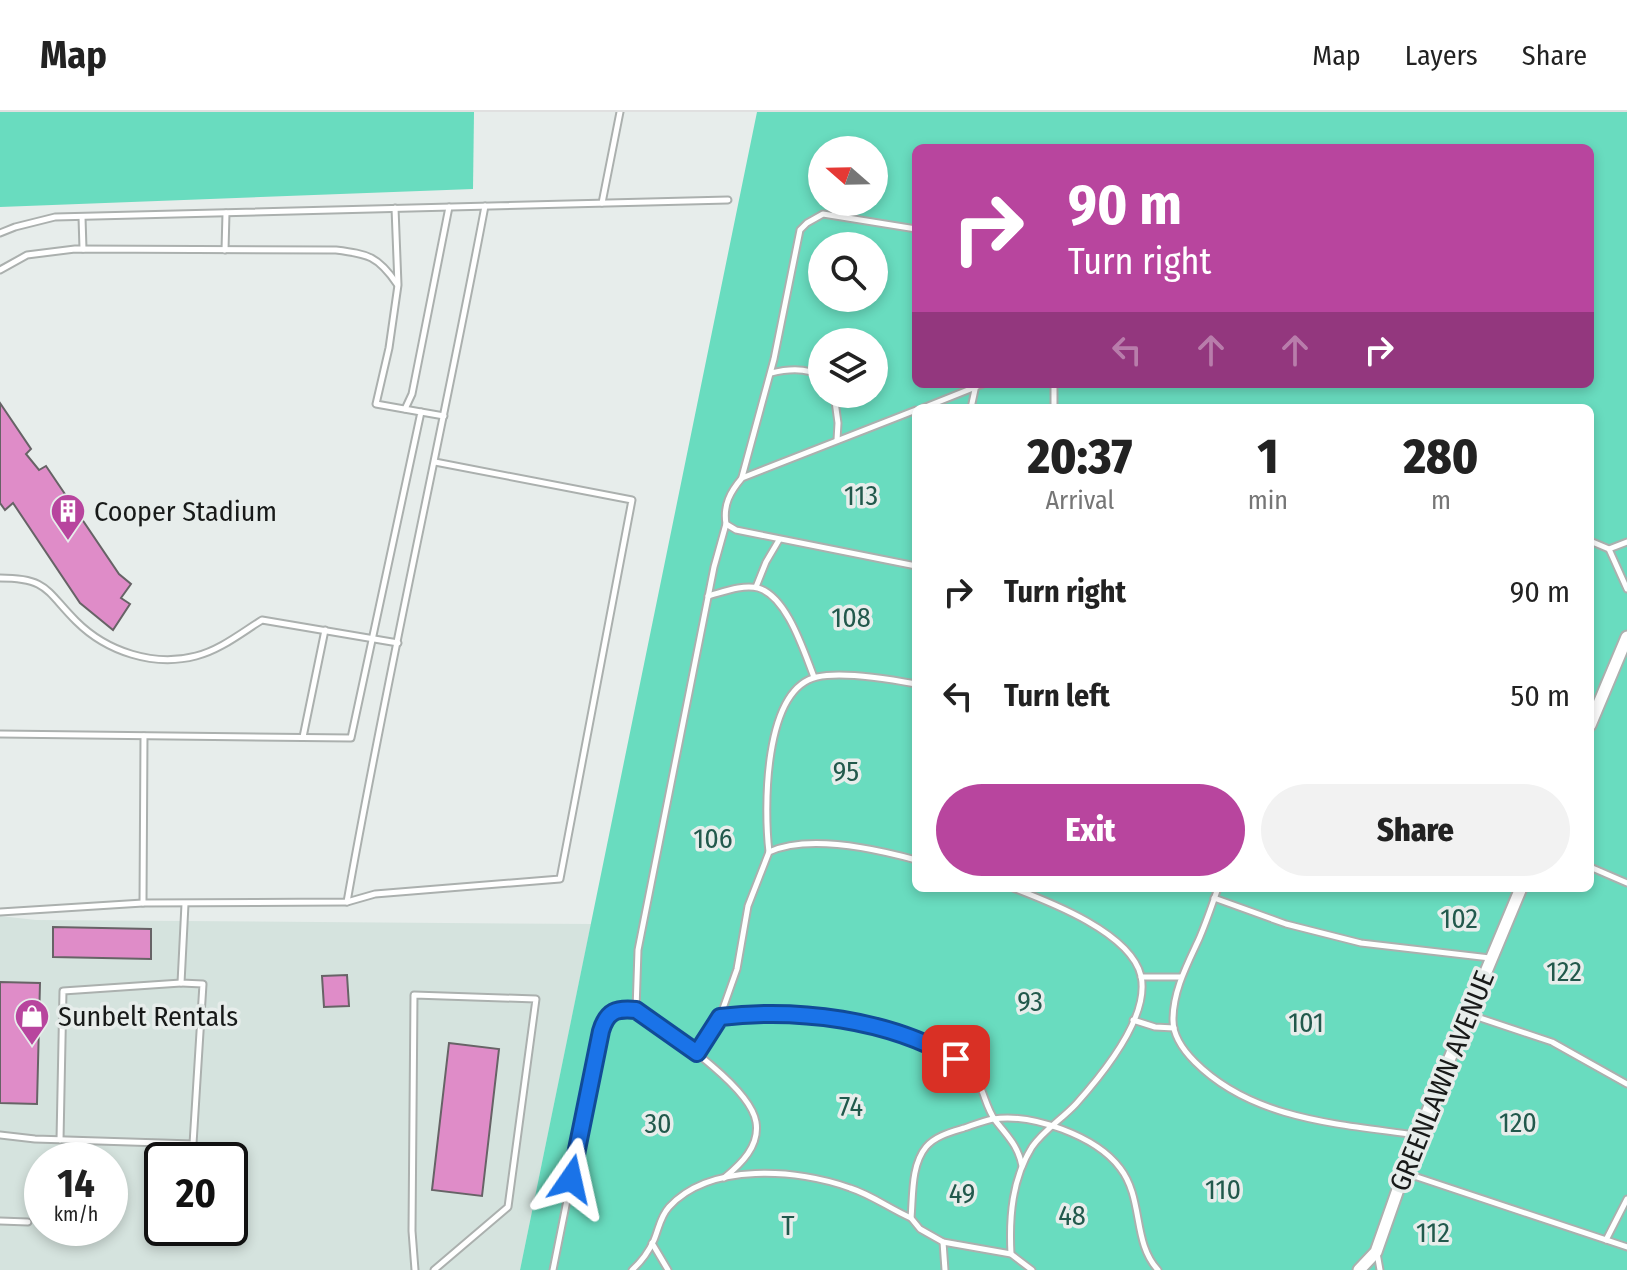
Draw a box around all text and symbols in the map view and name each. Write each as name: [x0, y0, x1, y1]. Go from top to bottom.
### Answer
text: Map: [40, 32, 107, 78]
text: Map: [1312, 39, 1361, 72]
text: Layers: [1405, 39, 1478, 72]
text: Share: [1522, 39, 1587, 72]
north arrow: [808, 136, 888, 216]
map controls: [808, 136, 888, 408]
text: 90 m: [1068, 172, 1182, 239]
icon: right: [936, 176, 1040, 280]
button: search: [808, 232, 888, 312]
text: Turn right: [1068, 240, 1211, 284]
button: layers: [808, 328, 888, 408]
icon: left: [1105, 328, 1149, 372]
icon: ahead: [1189, 328, 1233, 372]
icon: ahead: [1273, 328, 1317, 372]
icon: right: [1357, 328, 1401, 372]
text: 20:37: [1028, 428, 1132, 486]
text: 1: [1257, 428, 1278, 486]
text: 280: [1404, 428, 1478, 486]
park label: 113: [844, 479, 878, 512]
text: Arrival: [1045, 485, 1114, 516]
text: min: [1248, 485, 1288, 516]
text: m: [1431, 485, 1451, 516]
building icon: Cooper Stadium: [49, 492, 87, 542]
place label: Cooper Stadium: [94, 495, 277, 528]
icon: right: [936, 570, 980, 614]
text: Turn right: [1004, 574, 1126, 610]
text: 90 m: [1510, 574, 1570, 610]
park label: 108: [831, 601, 871, 634]
icon: left: [936, 674, 980, 718]
text: Turn left: [1004, 678, 1110, 714]
text: 50 m: [1510, 678, 1570, 714]
park label: 95: [833, 755, 859, 788]
button: Exit: [936, 784, 1245, 876]
button: Share: [1261, 784, 1570, 876]
park label: 106: [693, 822, 733, 855]
park label: 102: [1440, 902, 1478, 935]
park label: 122: [1546, 955, 1582, 988]
street label: GREENLAWN AVENUE: [1383, 966, 1501, 1196]
park label: 93: [1017, 985, 1043, 1018]
shop icon: Sunbelt Rentals: [13, 997, 51, 1047]
place label: Sunbelt Rentals: [58, 1000, 238, 1033]
park label: 101: [1288, 1006, 1324, 1039]
pin: [922, 1025, 990, 1093]
icon: arrive: [934, 1037, 978, 1081]
park label: 74: [839, 1090, 863, 1123]
park label: 120: [1499, 1106, 1537, 1139]
park label: 30: [644, 1107, 672, 1140]
position arrow: [529, 1137, 613, 1221]
speed limit sign: 20: [144, 1142, 248, 1246]
text: 14: [57, 1160, 95, 1208]
park label: 110: [1205, 1173, 1241, 1206]
park label: 49: [949, 1177, 975, 1210]
park label: 48: [1058, 1199, 1086, 1232]
text: km/h: [54, 1202, 98, 1226]
park label: T: [782, 1209, 795, 1242]
park label: 112: [1416, 1216, 1450, 1249]

